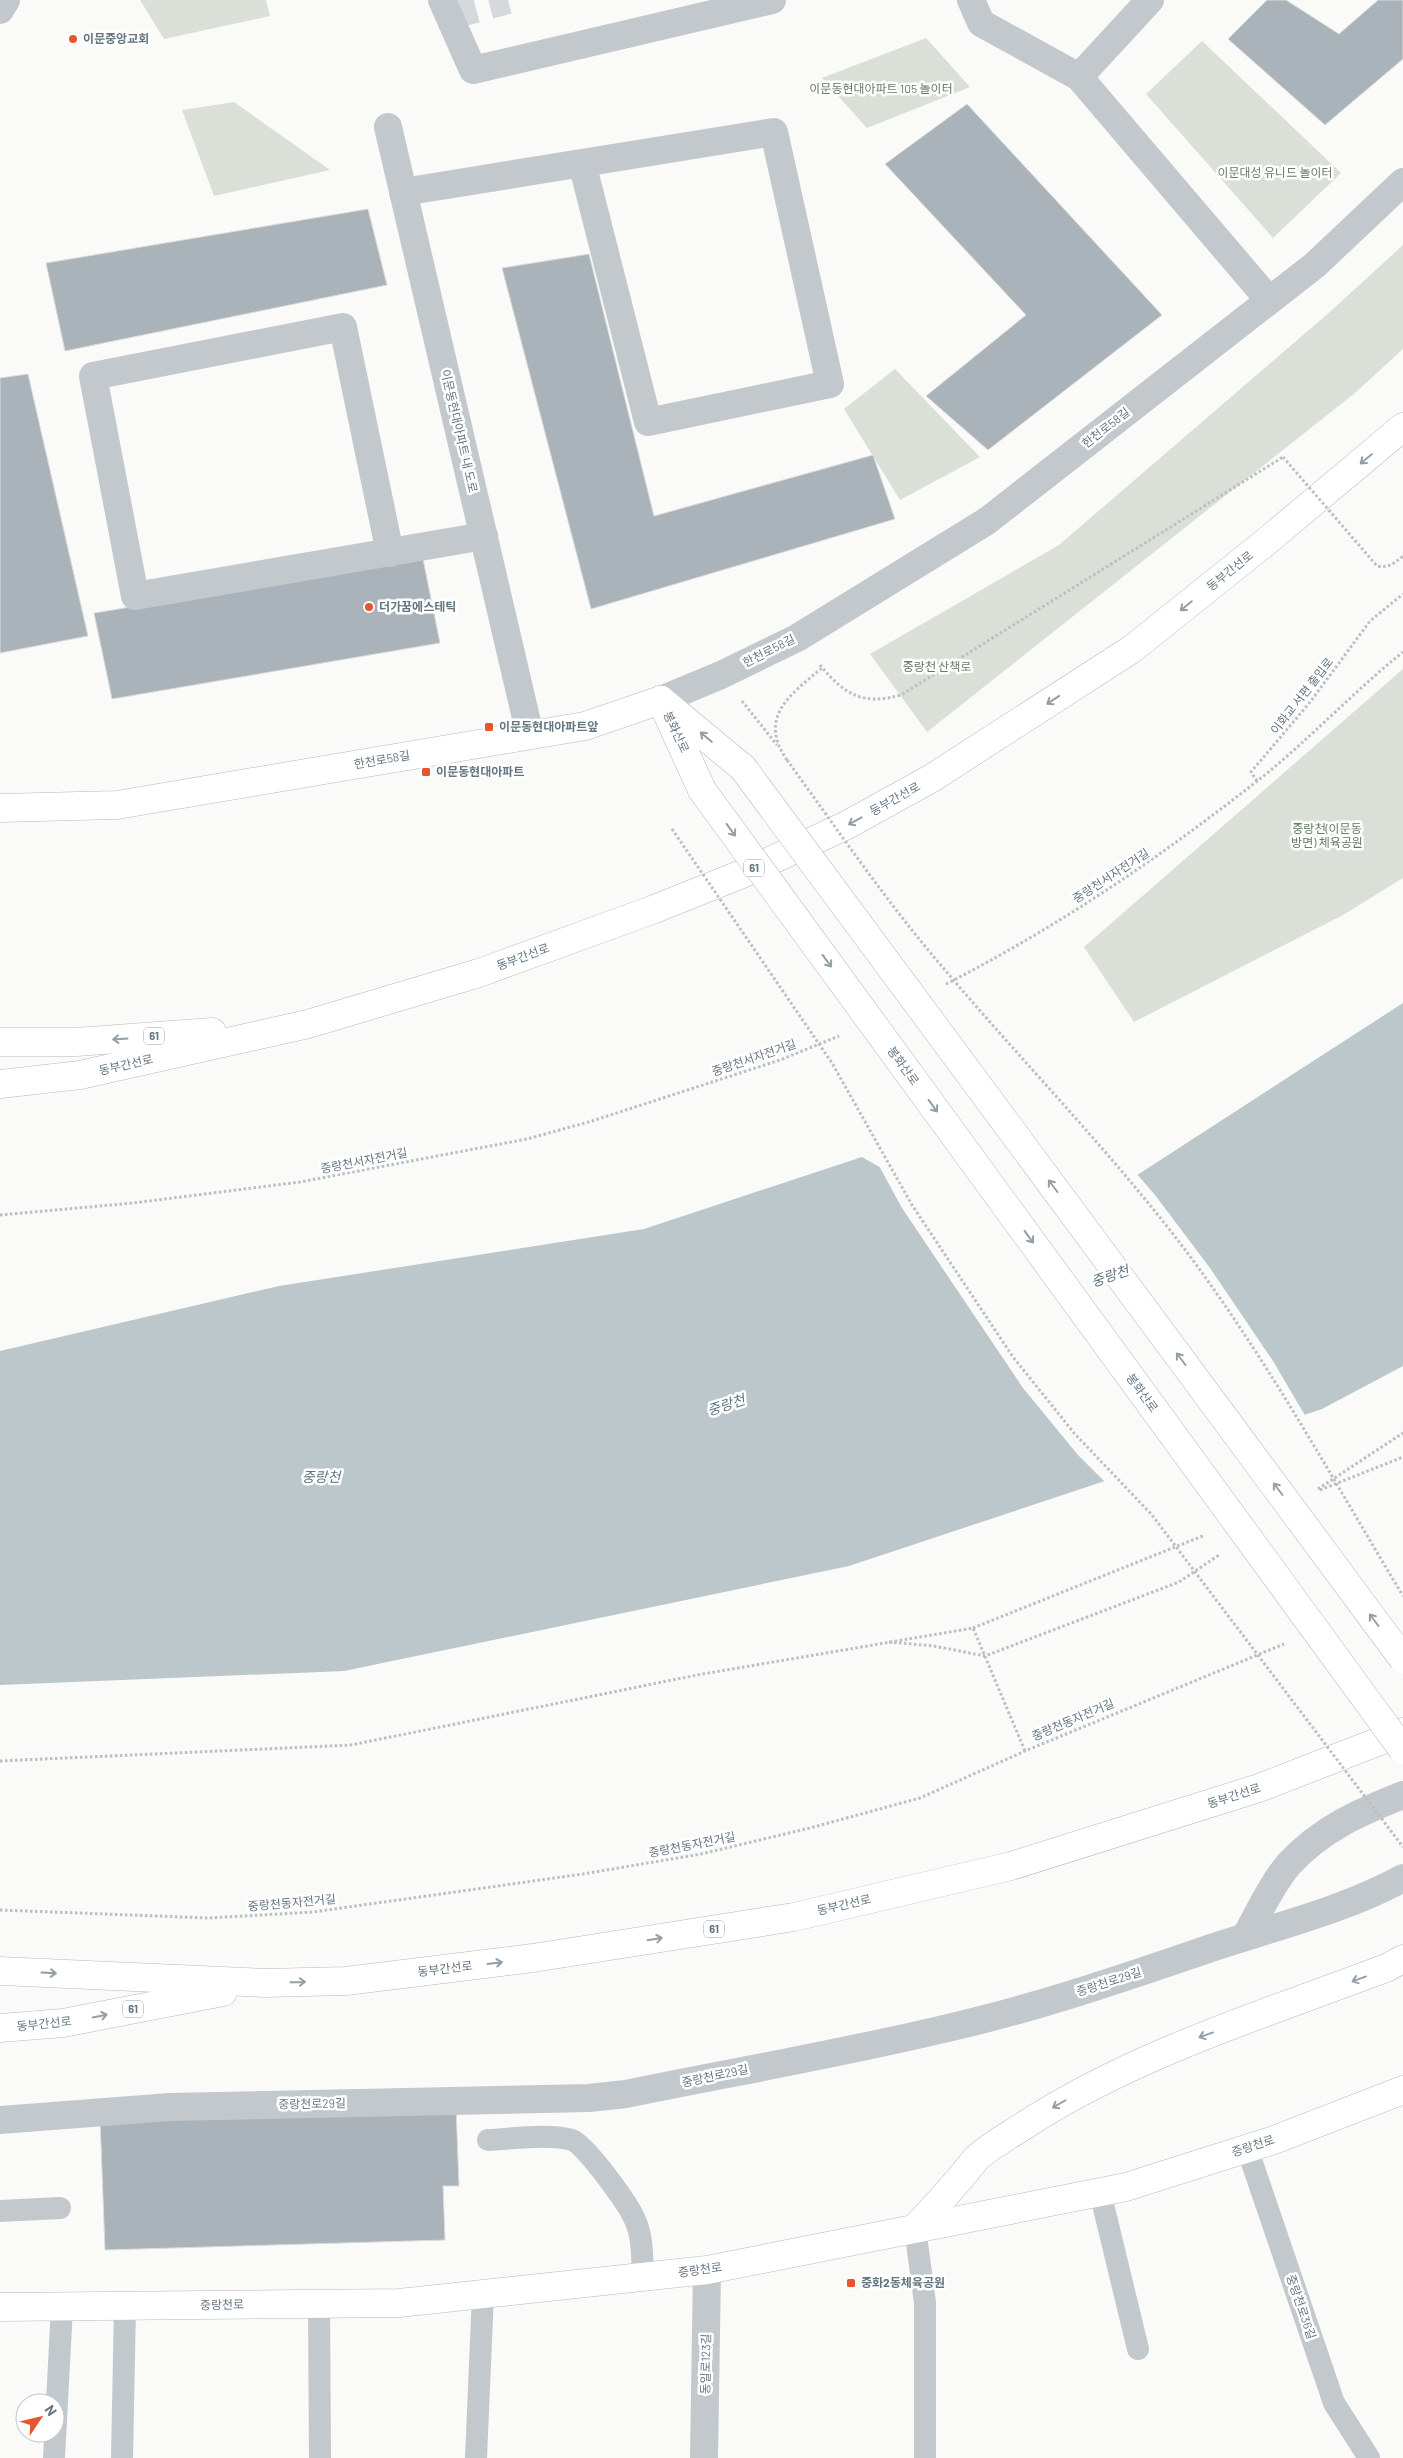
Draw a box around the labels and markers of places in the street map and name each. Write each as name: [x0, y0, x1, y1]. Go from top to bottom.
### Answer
place label: 이문중앙교회: [83, 31, 149, 45]
marker: 이문중앙교회: [67, 33, 79, 45]
place label: 더가꿈에스테틱: [379, 599, 456, 613]
marker: 더가꿈에스테틱: [363, 601, 375, 613]
place label: 이문동현대아파트앞: [499, 719, 598, 733]
marker: 이문동현대아파트앞: [483, 721, 495, 733]
place label: 이문동현대아파트: [436, 764, 524, 778]
marker: 이문동현대아파트: [420, 766, 432, 778]
place label: 중화2동체육공원: [861, 2275, 945, 2289]
marker: 중화2동체육공원: [845, 2277, 857, 2289]

